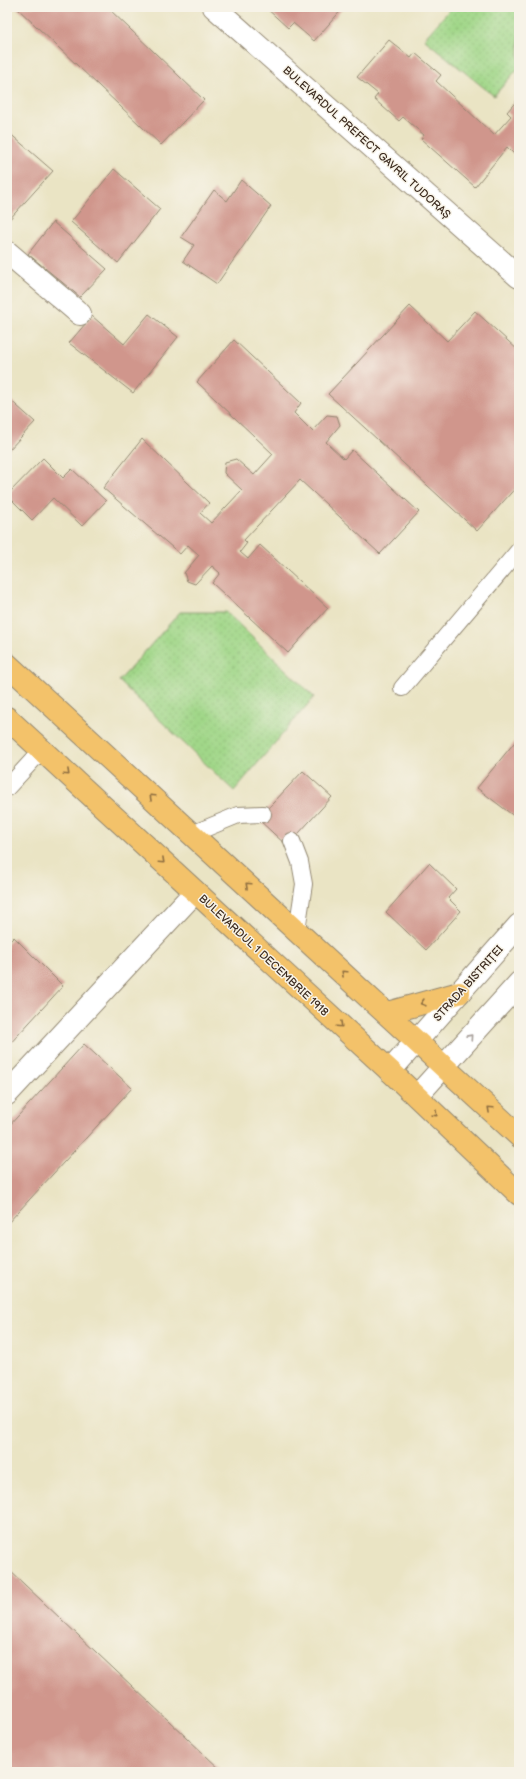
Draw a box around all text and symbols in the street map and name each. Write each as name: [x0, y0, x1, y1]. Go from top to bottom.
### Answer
street label: BULEVARDUL PREFECT GAVRIL TUDORAȘ: [280, 64, 453, 221]
one-way arrow: [62, 768, 69, 775]
one-way arrow: [150, 795, 157, 802]
one-way arrow: [157, 856, 165, 864]
one-way arrow: [245, 883, 253, 890]
street label: BULEVARDUL 1 DECEMBRIE 1918: [196, 892, 331, 1019]
street label: STRADA BISTRIȚEI: [431, 942, 506, 1024]
one-way arrow: [341, 971, 349, 978]
one-way arrow: [420, 998, 427, 1007]
one-way arrow: [335, 1020, 343, 1028]
one-way arrow: [466, 1034, 473, 1042]
one-way arrow: [488, 1107, 495, 1114]
one-way arrow: [430, 1109, 438, 1116]

